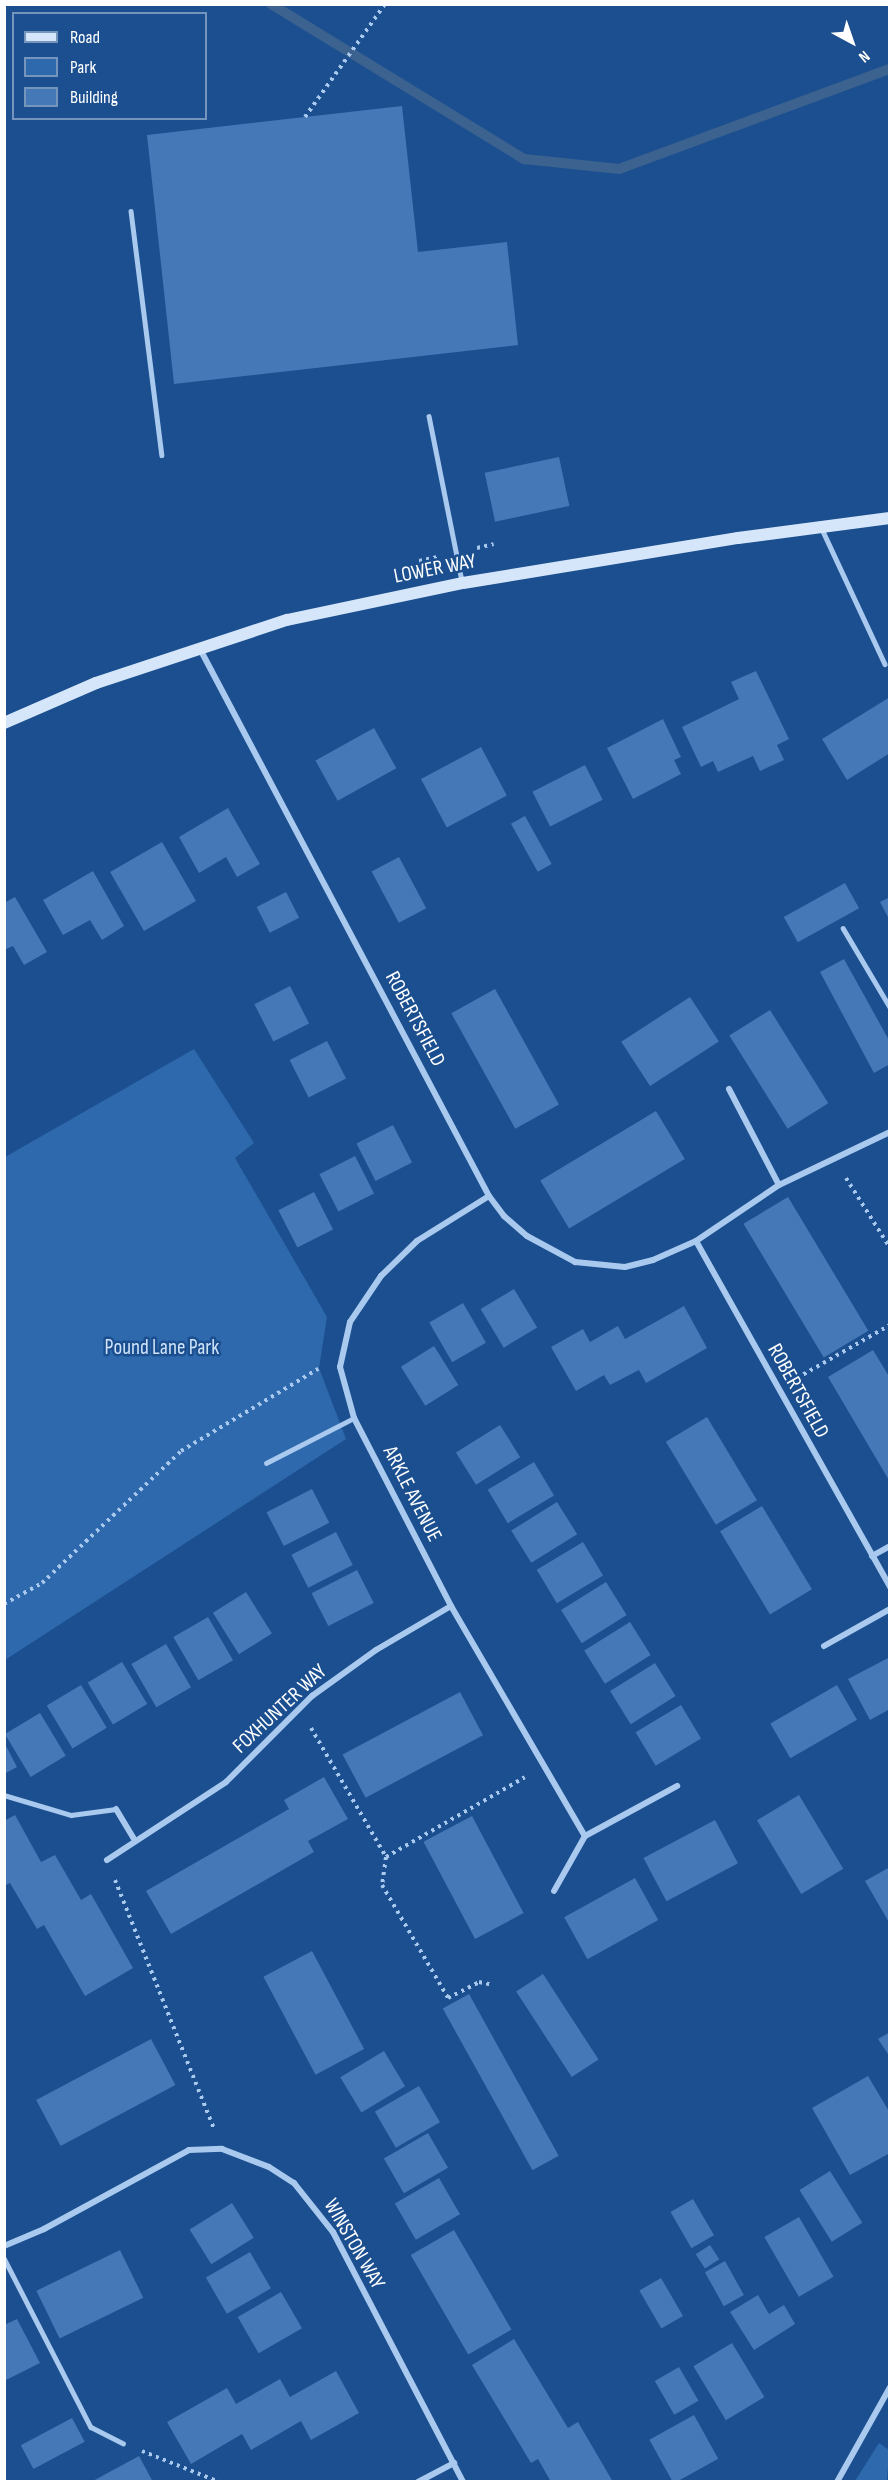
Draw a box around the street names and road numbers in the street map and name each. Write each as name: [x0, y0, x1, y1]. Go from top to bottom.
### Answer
street label: LOWER WAY: [392, 549, 478, 589]
street label: ROBERTSFIELD: [379, 967, 451, 1071]
street label: ROBERTSFIELD: [762, 1339, 834, 1443]
street label: ARKLE AVENUE: [377, 1442, 447, 1546]
street label: FOXHUNTER WAY: [228, 1659, 332, 1759]
street label: WINSTON WAY: [318, 2194, 390, 2294]

